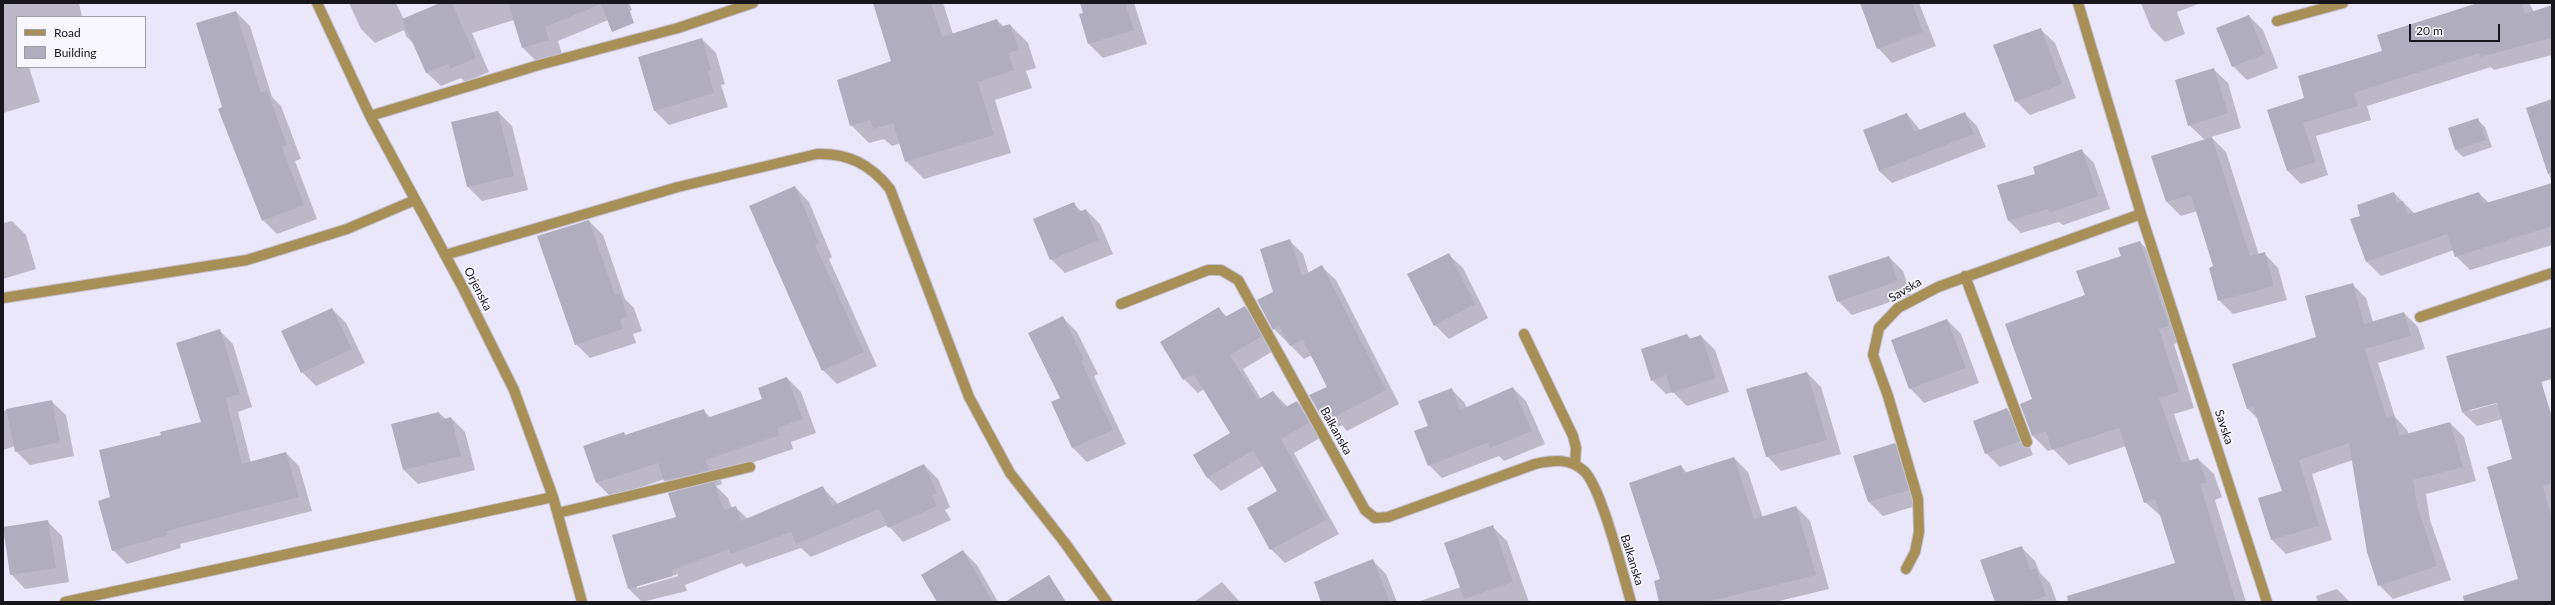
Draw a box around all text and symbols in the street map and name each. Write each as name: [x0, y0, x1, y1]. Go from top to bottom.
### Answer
legend: [16, 16, 146, 68]
scale bar: [2411, 16, 2502, 42]
text: 20 m: [2416, 23, 2443, 38]
text: Road: [54, 25, 81, 40]
text: Building: [54, 45, 97, 60]
street label: Orjenska: [461, 265, 495, 313]
street label: Savska: [1886, 275, 1924, 305]
street label: Balkanska: [1317, 405, 1355, 457]
street label: Savska: [2212, 408, 2236, 446]
street label: Balkanska: [1617, 533, 1647, 587]

